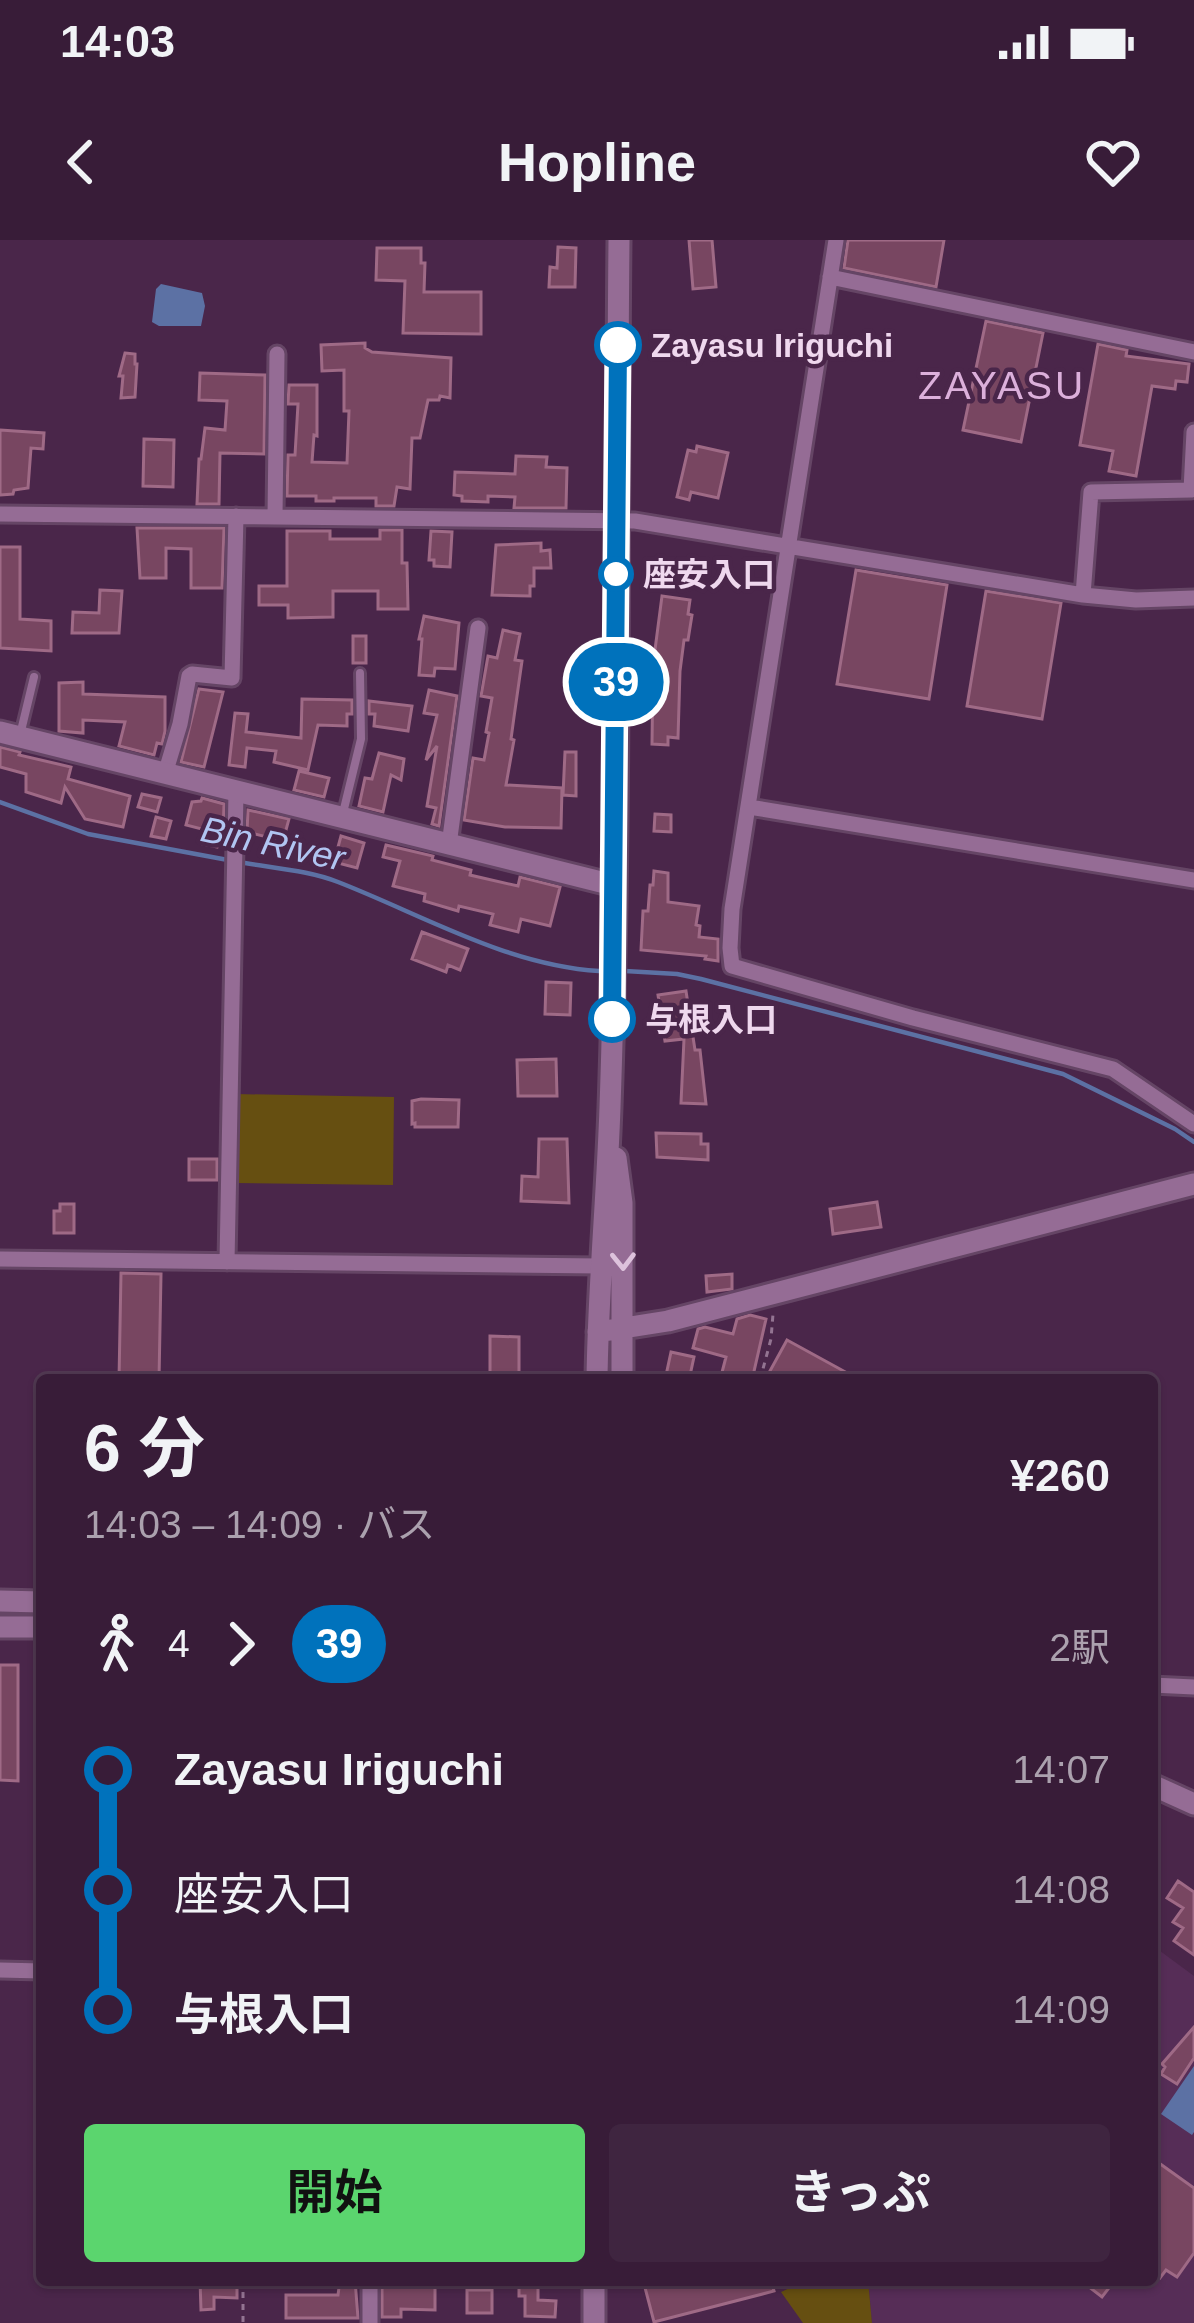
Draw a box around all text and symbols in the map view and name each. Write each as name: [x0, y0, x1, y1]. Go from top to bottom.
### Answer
text: 14:03: [60, 16, 175, 67]
icon: back: [48, 129, 114, 195]
icon: heart: [1080, 129, 1146, 195]
text: Hopline: [498, 132, 696, 192]
marker: Zayasu Iriguchi: [596, 323, 640, 367]
place label: Zayasu Iriguchi: [651, 327, 893, 364]
district label: ZAYASU: [918, 364, 1086, 407]
place label: 座安入口: [643, 556, 775, 593]
marker: 座安入口: [600, 558, 632, 590]
line badge: 39: [562, 643, 670, 721]
text: 39: [593, 658, 639, 705]
water label: Bin River: [197, 808, 351, 879]
marker: 与根入口: [590, 997, 634, 1041]
place label: 与根入口: [645, 1001, 777, 1038]
one-way arrow: [610, 1253, 636, 1271]
text: 6 分: [84, 1411, 205, 1485]
text: ¥260: [1010, 1450, 1110, 1501]
text: 14:03 – 14:09 · バス: [84, 1503, 435, 1546]
icon: walk: [84, 1611, 150, 1677]
icon: forward: [208, 1611, 274, 1677]
text: 39: [316, 1620, 362, 1667]
text: 4: [168, 1622, 190, 1665]
text: 2駅: [1049, 1626, 1110, 1669]
text: Zayasu Iriguchi: [174, 1744, 504, 1795]
text: 14:07: [1012, 1748, 1110, 1791]
text: 14:08: [1012, 1868, 1110, 1911]
text: 座安入口: [174, 1869, 354, 1920]
text: 14:09: [1012, 1988, 1110, 2031]
text: 与根入口: [174, 1989, 354, 2040]
button: 開始: [84, 2124, 585, 2262]
button: きっぷ: [609, 2124, 1110, 2262]

